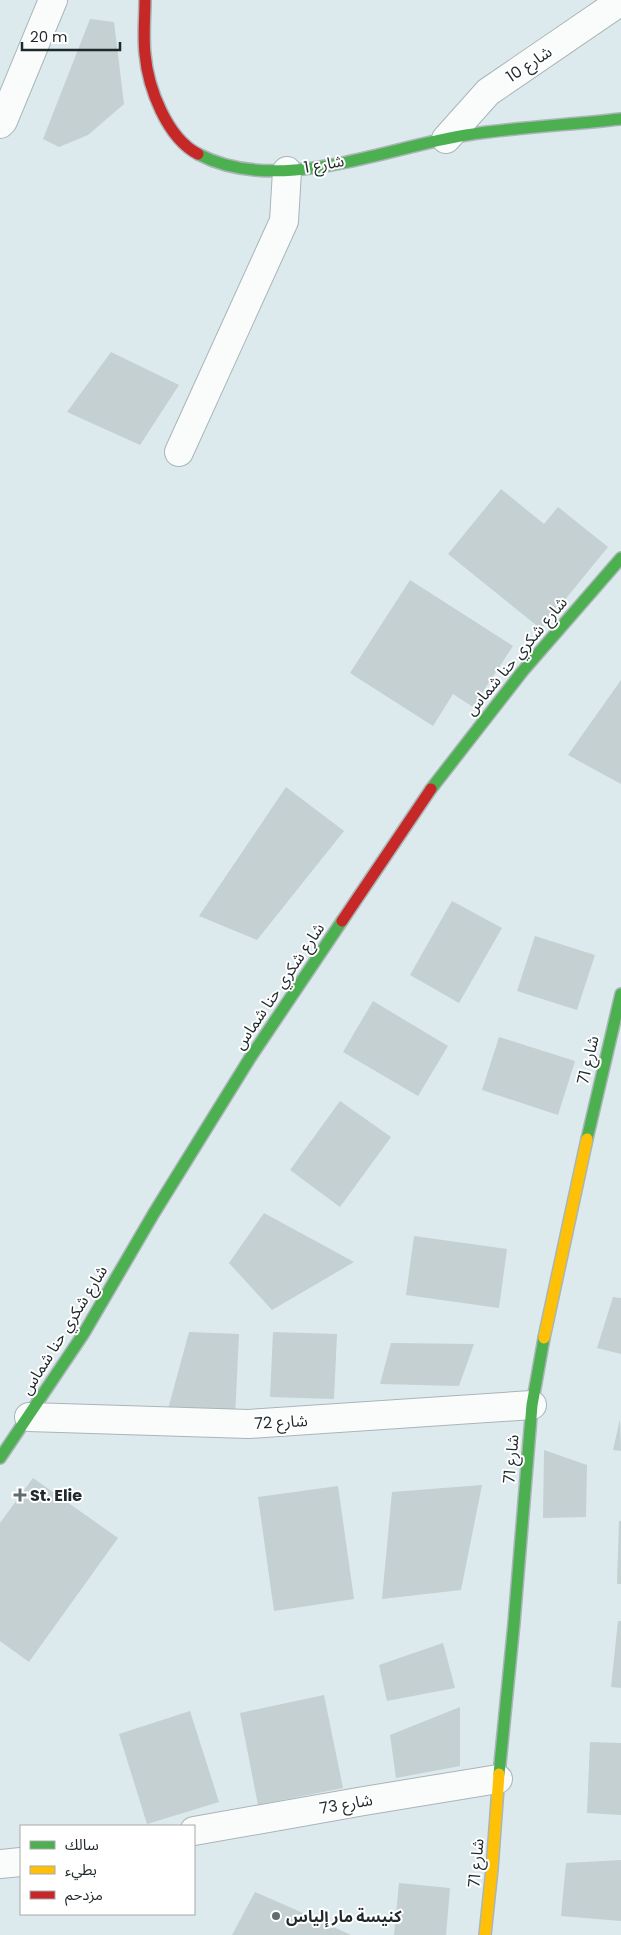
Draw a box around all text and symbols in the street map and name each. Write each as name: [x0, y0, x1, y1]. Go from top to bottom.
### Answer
scale bar: [22, 20, 120, 52]
text: 20 m: [30, 26, 68, 47]
street label: شارع 10: [502, 40, 557, 89]
street label: شارع 1: [302, 149, 346, 180]
street label: شارع شكري حنا شماس: [459, 592, 573, 721]
street label: شارع شكري حنا شماس: [228, 918, 331, 1055]
street label: شارع 71: [571, 1033, 606, 1087]
street label: شارع شكري حنا شماس: [15, 1261, 114, 1400]
street label: شارع 72: [254, 1409, 308, 1436]
street label: شارع 71: [497, 1433, 526, 1485]
place label: St. Elie: [30, 1484, 82, 1507]
marker: St. Elie: [14, 1489, 26, 1501]
street label: شارع 73: [318, 1788, 375, 1821]
legend: [20, 1825, 195, 1915]
text: سالك: [65, 1834, 99, 1855]
street label: شارع 71: [462, 1837, 491, 1889]
text: بطيء: [65, 1859, 97, 1881]
text: مزدحم: [65, 1884, 103, 1906]
place label: كنيسة مار إلياس: [286, 1905, 402, 1928]
marker: كنيسة مار إلياس: [270, 1910, 282, 1922]

